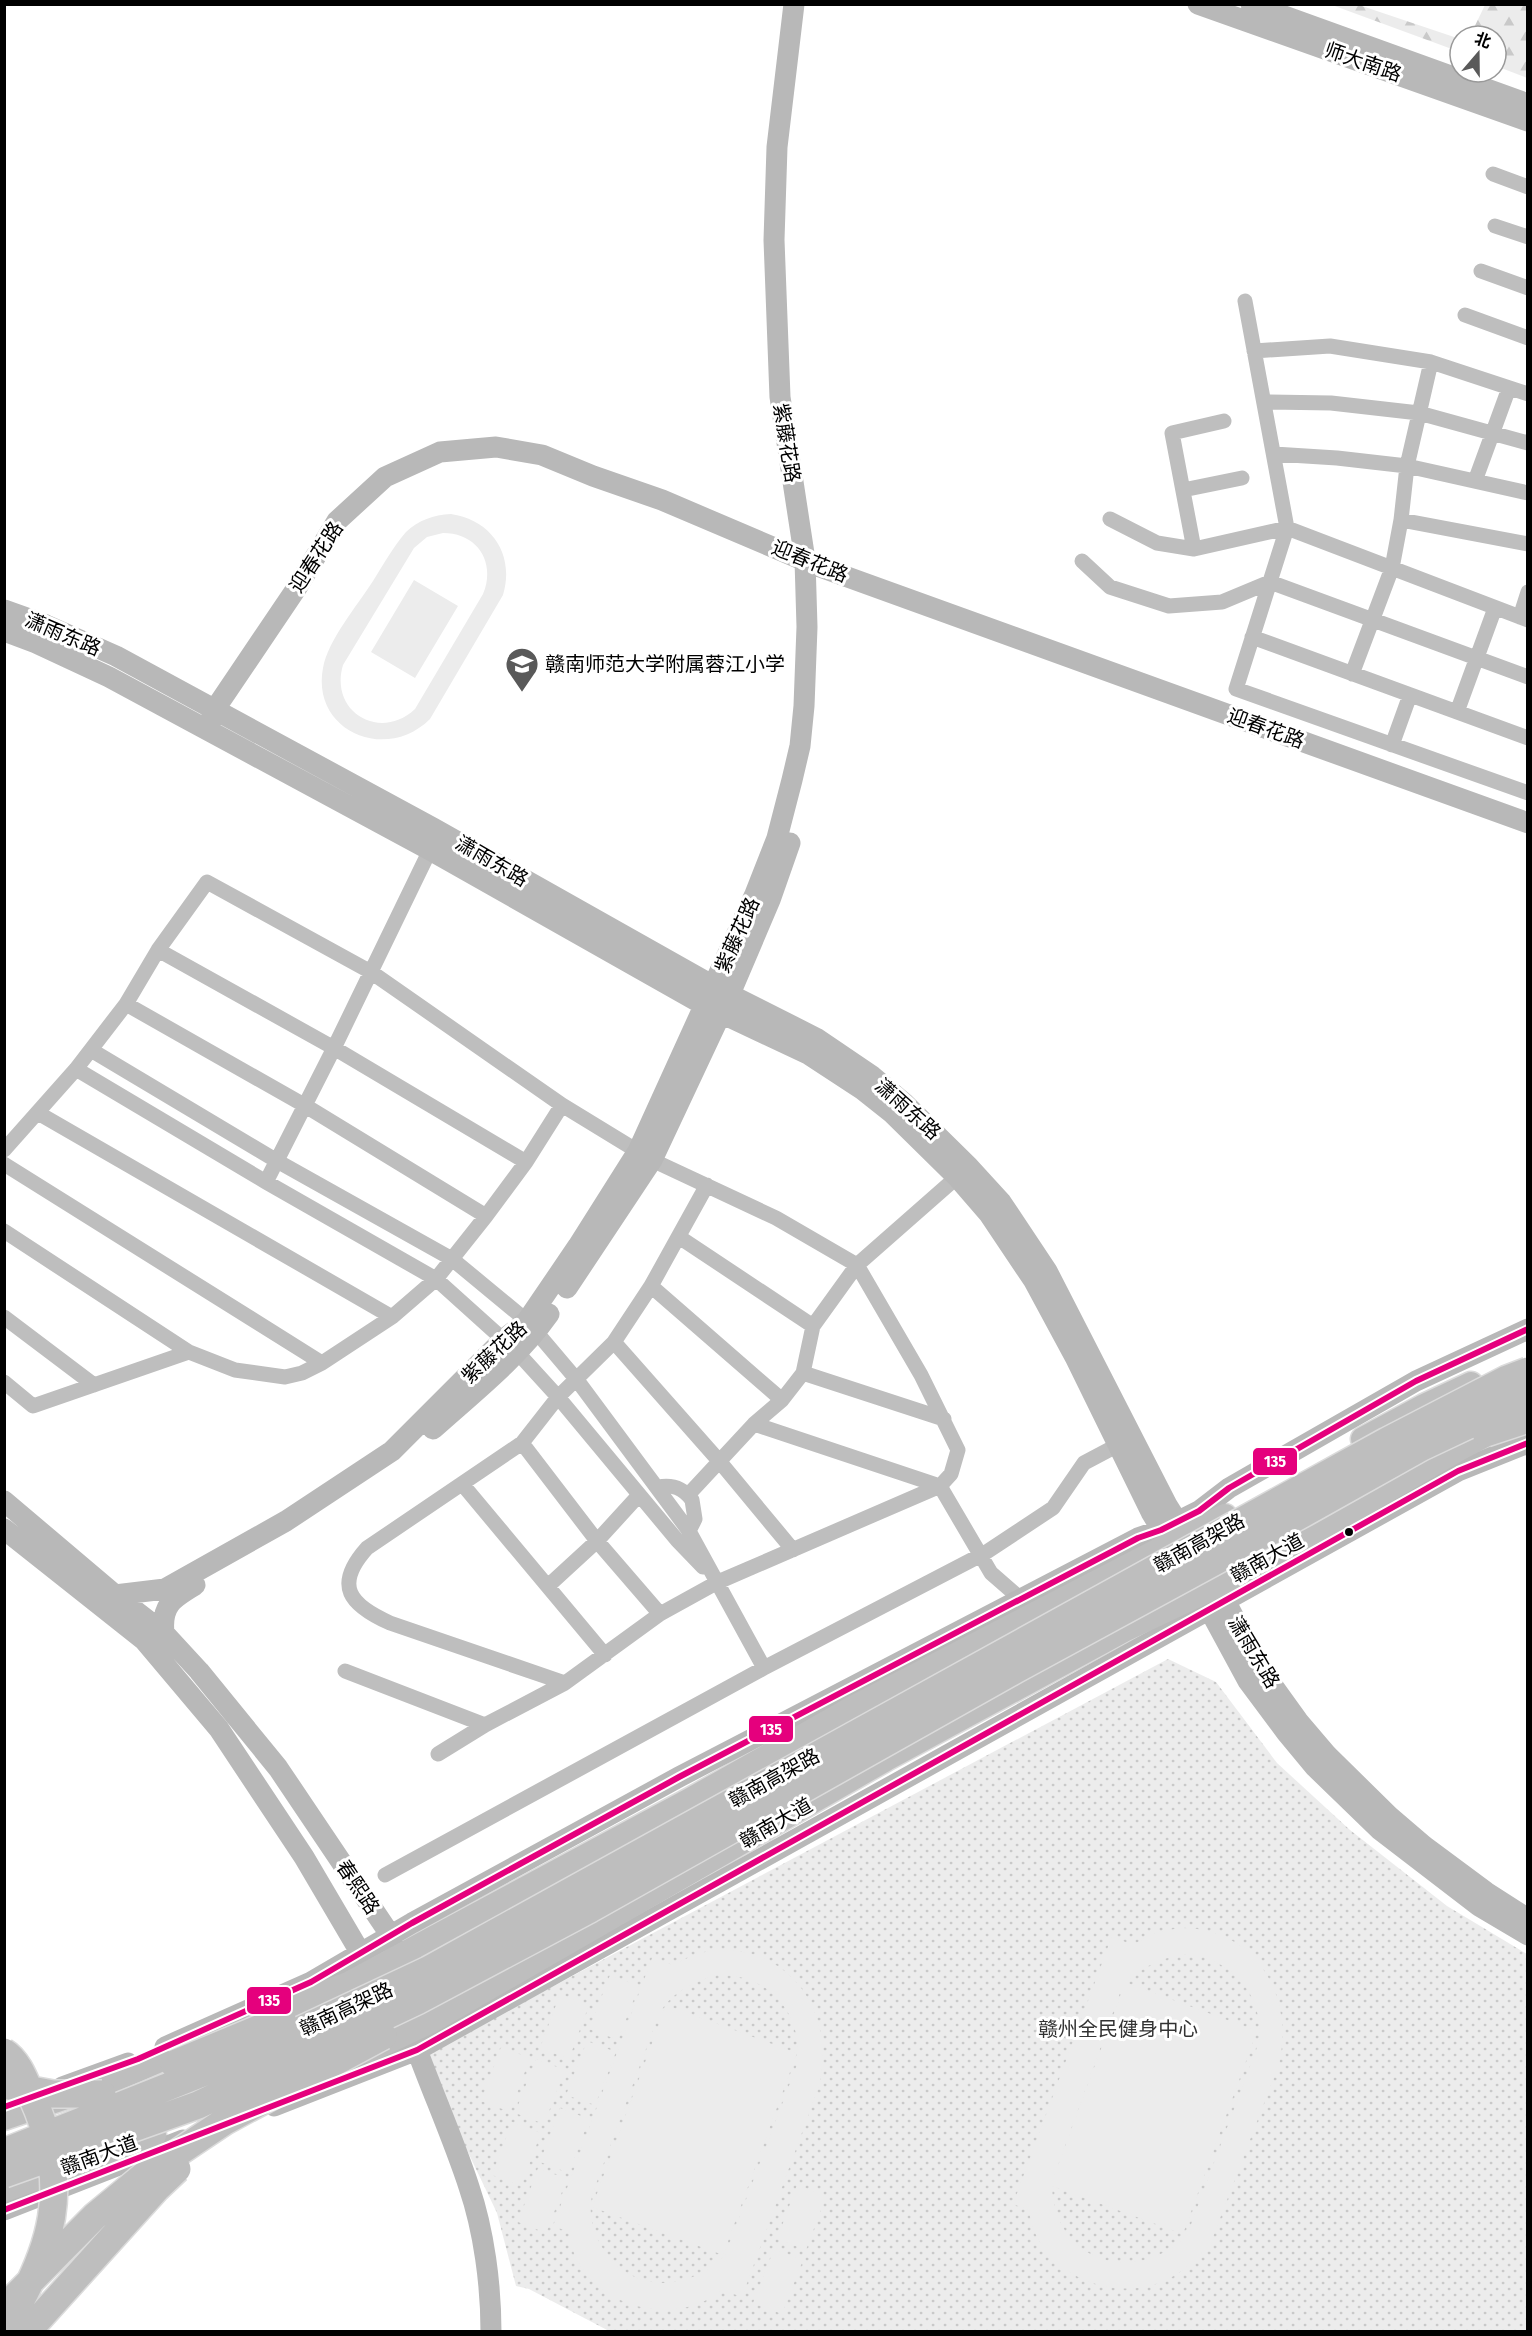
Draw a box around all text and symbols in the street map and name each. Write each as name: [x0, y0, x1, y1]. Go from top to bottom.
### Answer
north arrow: [1448, 24, 1508, 84]
text: 北: [1472, 29, 1494, 52]
street label: 师大南路: [1321, 38, 1405, 86]
street label: 紫藤花路: [769, 402, 805, 484]
street label: 迎春花路: [284, 517, 348, 597]
street label: 迎春花路: [768, 535, 852, 587]
street label: 潇雨东路: [21, 607, 105, 661]
school or university icon: 赣南师范大学附属蓉江小学: [504, 646, 540, 693]
place label: 赣南师范大学附属蓉江小学: [545, 652, 785, 676]
street label: 迎春花路: [1224, 703, 1308, 753]
street label: 潇雨东路: [451, 831, 533, 891]
street label: 紫藤花路: [710, 894, 764, 976]
street label: 潇雨东路: [870, 1073, 946, 1145]
street label: 紫藤花路: [457, 1316, 531, 1388]
line badge: 135: [1252, 1447, 1298, 1476]
text: 135: [1264, 1452, 1286, 1471]
street label: 赣南高架路: [1149, 1508, 1249, 1578]
unlabelled marker: [1343, 1526, 1355, 1538]
street label: 赣南大道: [1226, 1528, 1308, 1588]
street label: 潇雨东路: [1223, 1612, 1285, 1692]
line badge: 135: [748, 1715, 794, 1743]
text: 135: [760, 1720, 782, 1739]
street label: 赣南高架路: [724, 1743, 824, 1813]
street label: 赣南大道: [735, 1793, 817, 1853]
street label: 春熙路: [331, 1855, 385, 1919]
street label: 赣南高架路: [296, 1977, 396, 2041]
line badge: 135: [246, 1986, 292, 2015]
text: 135: [258, 1991, 280, 2010]
park label: 赣州全民健身中心: [1038, 2017, 1198, 2041]
street label: 赣南大道: [57, 2130, 141, 2180]

